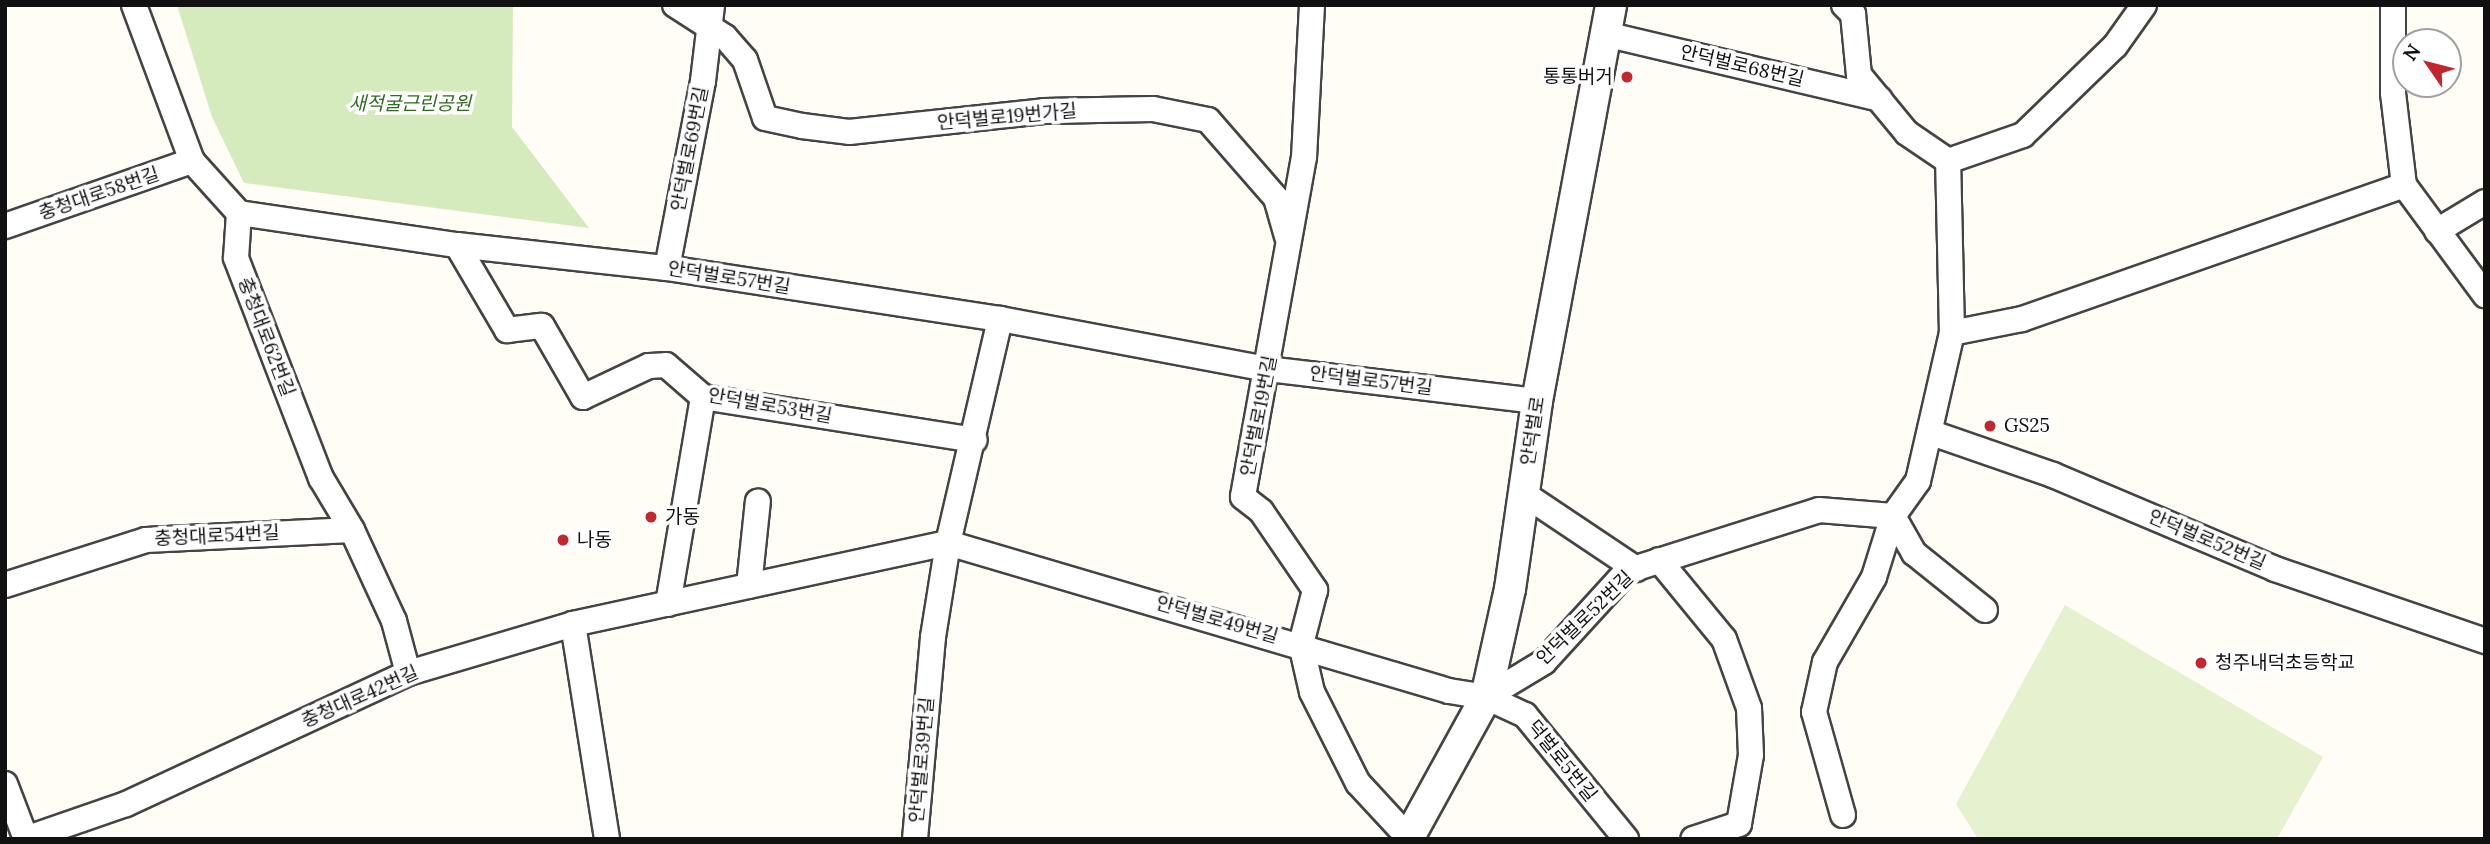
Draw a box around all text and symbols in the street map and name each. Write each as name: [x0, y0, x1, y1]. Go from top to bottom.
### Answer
north arrow: [2392, 28, 2462, 98]
text: N: [2397, 39, 2425, 65]
street label: 안덕벌로68번길: [1678, 41, 1806, 91]
place label: 통통버거: [1543, 66, 1613, 88]
marker: 통통버거: [1619, 69, 1635, 85]
street label: 안덕벌로69번길: [667, 85, 713, 213]
park label: 새적굴근린공원: [349, 93, 471, 115]
street label: 안덕벌로19번가길: [936, 100, 1078, 134]
street label: 충청대로58번길: [36, 163, 162, 225]
street label: 안덕벌로57번길: [666, 257, 792, 299]
street label: 충청대로62번길: [233, 274, 299, 400]
street label: 안덕벌로19번길: [1236, 354, 1282, 478]
street label: 안덕벌로57번길: [1308, 362, 1434, 400]
street label: 안덕벌로53번길: [706, 384, 834, 428]
street label: 안덕벌로: [1516, 395, 1550, 467]
place label: GS25: [2004, 415, 2050, 437]
marker: GS25: [1982, 418, 1998, 434]
street label: 안덕벌로52번길: [2145, 505, 2269, 575]
place label: 가동: [665, 506, 700, 528]
marker: 가동: [643, 509, 659, 525]
street label: 충청대로54번길: [154, 521, 280, 551]
place label: 나동: [577, 529, 612, 551]
marker: 나동: [555, 532, 571, 548]
street label: 안덕벌로52번길: [1532, 566, 1638, 670]
street label: 안덕벌로49번길: [1153, 592, 1281, 648]
place label: 청주내덕초등학교: [2215, 652, 2355, 674]
marker: 청주내덕초등학교: [2193, 655, 2209, 671]
street label: 충청대로42번길: [298, 661, 422, 733]
street label: 안덕벌로39번길: [905, 696, 939, 824]
street label: 덕벌로5번길: [1522, 716, 1602, 806]

